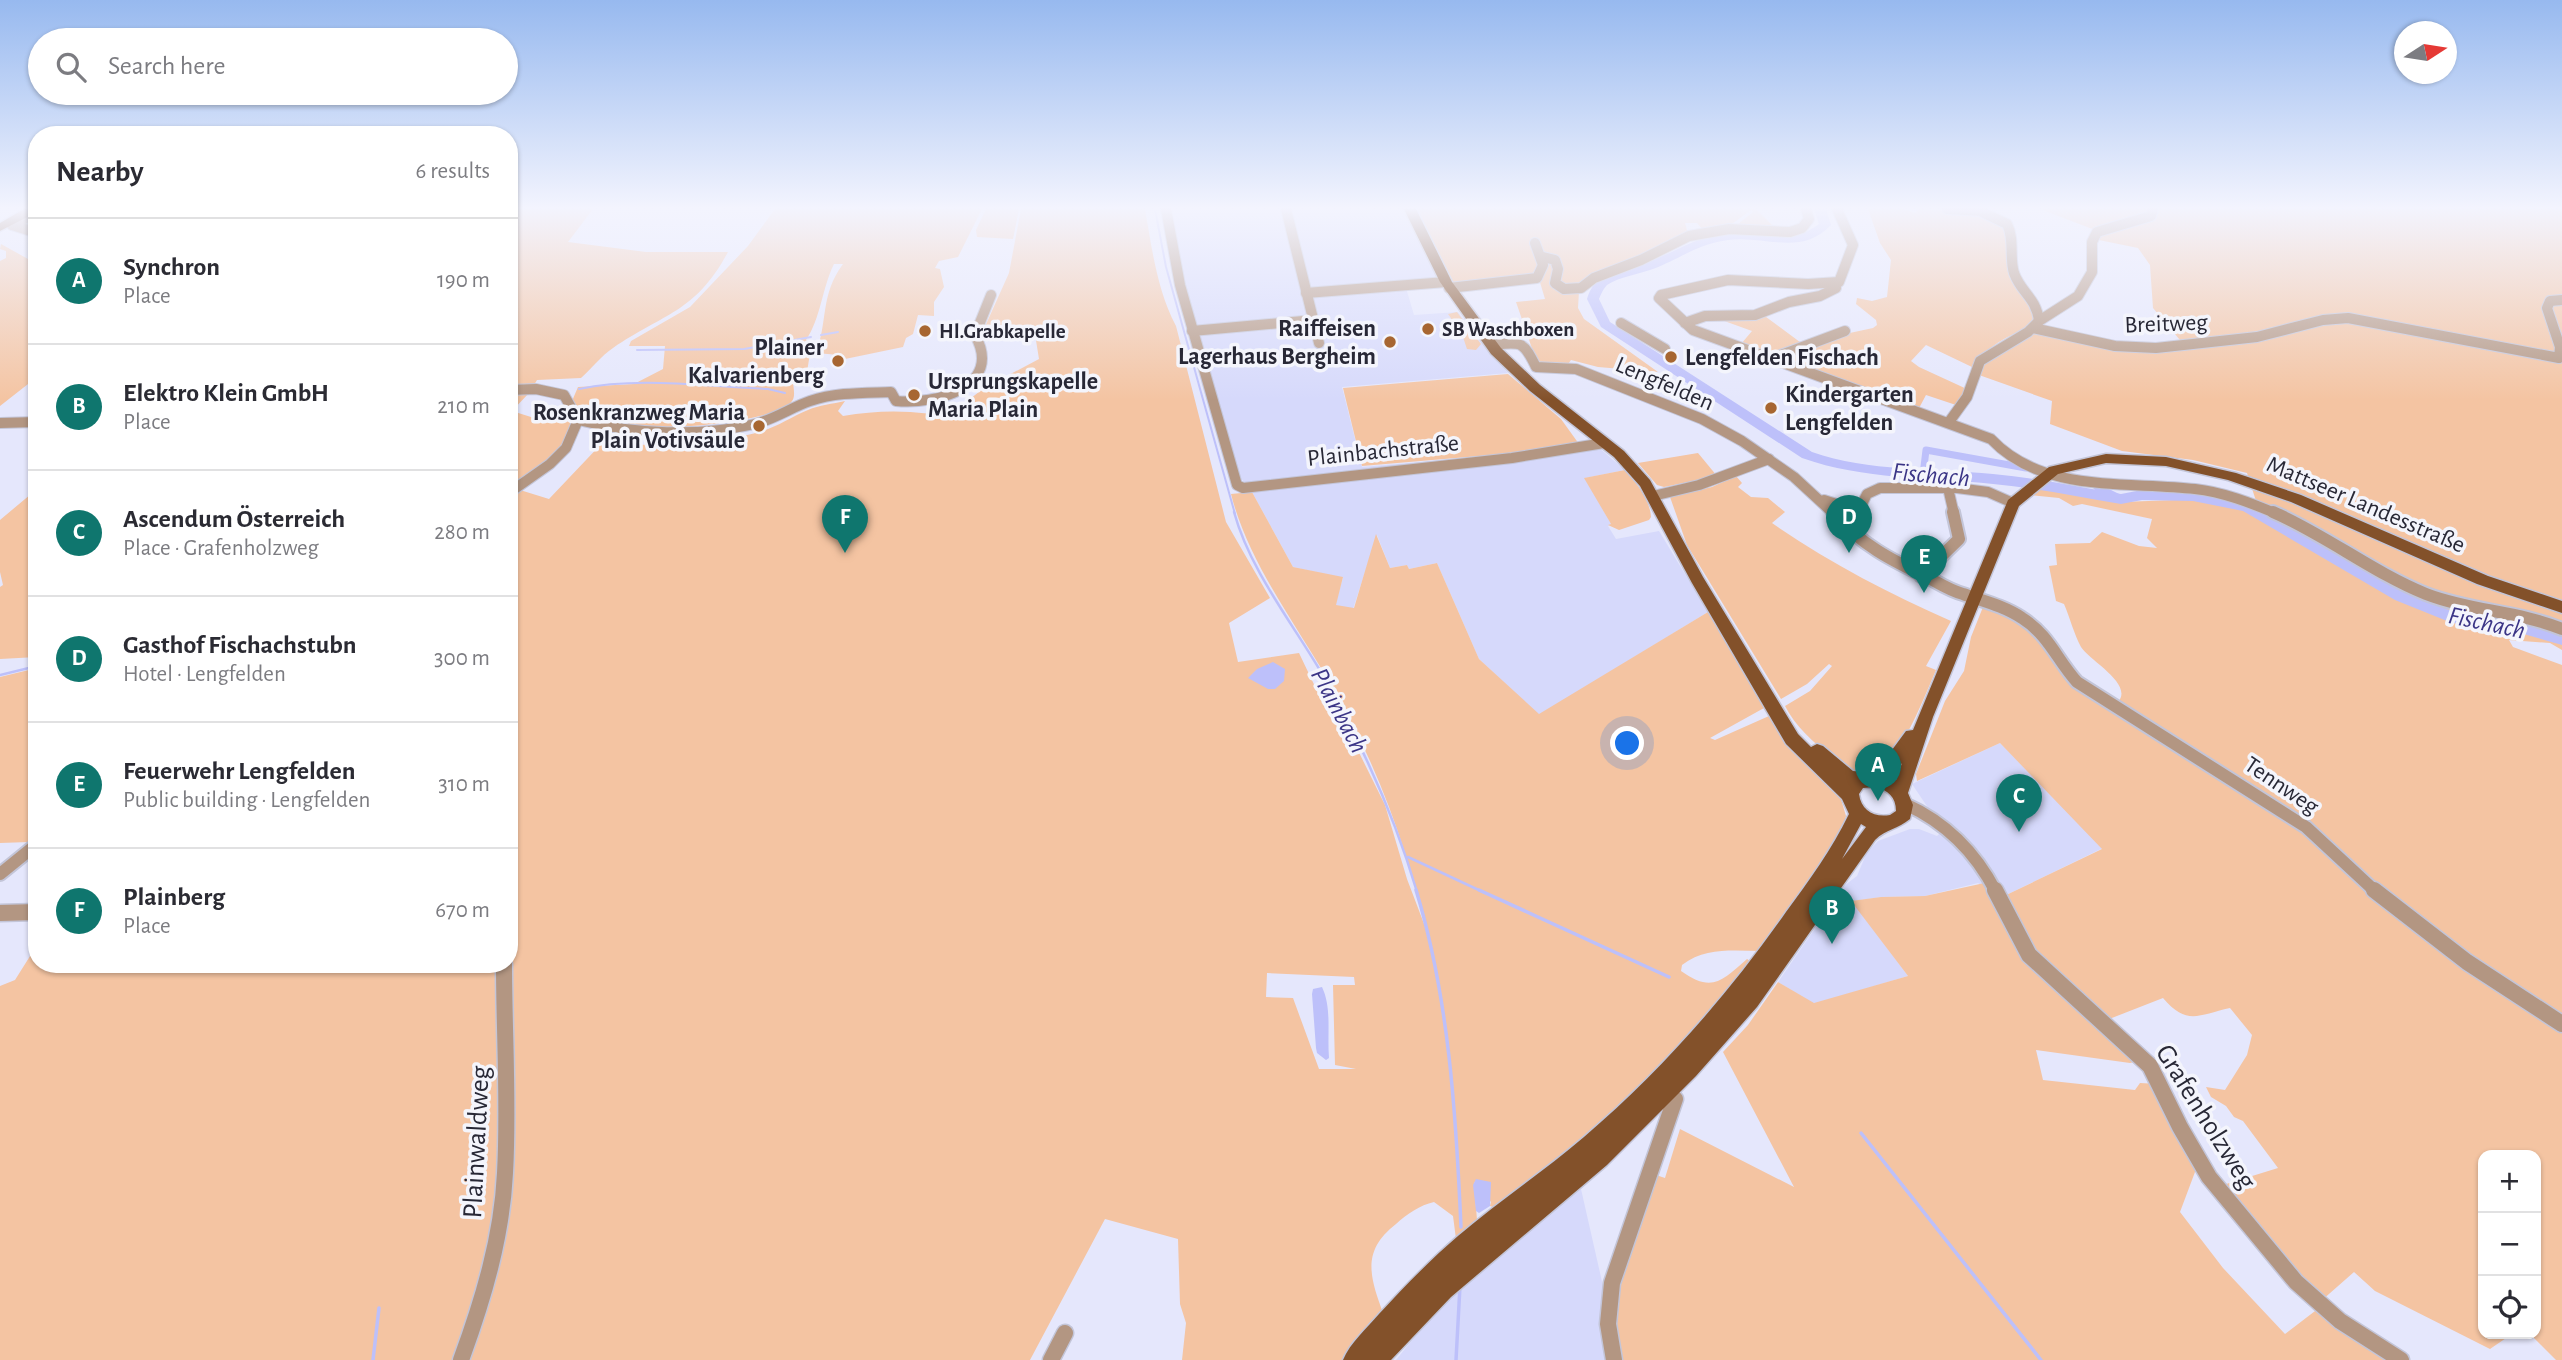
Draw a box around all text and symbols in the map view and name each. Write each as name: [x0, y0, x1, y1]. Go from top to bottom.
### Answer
north arrow: [2394, 21, 2457, 84]
search box: [28, 28, 518, 105]
icon: search: [52, 48, 90, 86]
text: Search here: [108, 53, 226, 79]
text: Nearby: [56, 157, 144, 187]
text: 6 results: [416, 160, 490, 183]
text: Synchron: [123, 254, 220, 280]
text: A: [72, 269, 86, 292]
text: 190 m: [437, 269, 490, 292]
text: Place: [123, 285, 171, 308]
street label: Breitweg: [2124, 311, 2208, 337]
place label: Raiffeisen Lagerhaus Bergheim: [1178, 317, 1376, 369]
place label: SB Waschboxen: [1442, 319, 1574, 340]
place label: Hl.Grabkapelle: [939, 321, 1066, 342]
marker: SB Waschboxen: [1420, 321, 1436, 337]
marker: Hl.Grabkapelle: [917, 323, 933, 339]
marker: Raiffeisen Lagerhaus Bergheim: [1382, 334, 1398, 350]
place label: Plainer Kalvarienberg: [688, 336, 825, 388]
place label: Lengfelden Fischach: [1685, 346, 1879, 370]
marker: Lengfelden Fischach: [1663, 349, 1679, 365]
street label: Lengfelden: [1612, 352, 1717, 415]
marker: Plainer Kalvarienberg: [830, 353, 846, 369]
place label: Ursprungskapelle Maria Plain: [928, 370, 1098, 422]
text: Elektro Klein GmbH: [123, 380, 329, 406]
place label: Kindergarten Lengfelden: [1785, 383, 1914, 435]
marker: Ursprungskapelle Maria Plain: [906, 387, 922, 403]
text: B: [72, 395, 86, 418]
text: 210 m: [437, 395, 490, 418]
marker: Kindergarten Lengfelden: [1763, 400, 1779, 416]
place label: Rosenkranzweg Maria Plain Votivsäule: [533, 401, 745, 453]
text: Place: [123, 411, 171, 434]
marker: Rosenkranzweg Maria Plain Votivsäule: [751, 418, 767, 434]
street label: Plainbachstraße: [1306, 431, 1460, 471]
street label: Mattseer Landesstraße: [2263, 452, 2468, 558]
water label: Fischach: [1891, 459, 1971, 491]
pin: F: [822, 495, 868, 553]
pin: D: [1826, 495, 1872, 553]
text: Ascendum Österreich: [123, 506, 345, 532]
text: C: [73, 521, 85, 544]
text: 280 m: [434, 521, 490, 544]
pin: E: [1901, 535, 1947, 593]
text: Place · Grafenholzweg: [123, 537, 319, 560]
water label: Fischach: [2446, 602, 2528, 644]
text: Gasthof Fischachstubn: [123, 632, 356, 658]
text: D: [71, 647, 87, 670]
text: 300 m: [434, 647, 490, 670]
text: Hotel · Lengfelden: [123, 663, 286, 686]
water label: Plainbach: [1306, 664, 1372, 757]
your location: [1610, 726, 1644, 760]
pin: A: [1855, 743, 1901, 801]
street label: Tennweg: [2240, 752, 2323, 819]
text: Feuerwehr Lengfelden: [123, 758, 356, 784]
text: E: [73, 773, 85, 796]
text: 310 m: [438, 773, 490, 796]
pin: C: [1996, 774, 2042, 832]
text: Public building · Lengfelden: [123, 789, 370, 812]
text: Plainberg: [123, 884, 225, 910]
pin: B: [1809, 886, 1855, 944]
text: F: [74, 899, 84, 922]
text: 670 m: [435, 899, 490, 922]
text: Place: [123, 915, 171, 938]
street label: Grafenholzweg: [2150, 1040, 2261, 1195]
street label: Plainwaldweg: [459, 1065, 495, 1219]
map controls: [2478, 1150, 2541, 1339]
button: +: [2478, 1150, 2541, 1213]
button: −: [2478, 1213, 2541, 1276]
button: locate: [2478, 1276, 2541, 1339]

